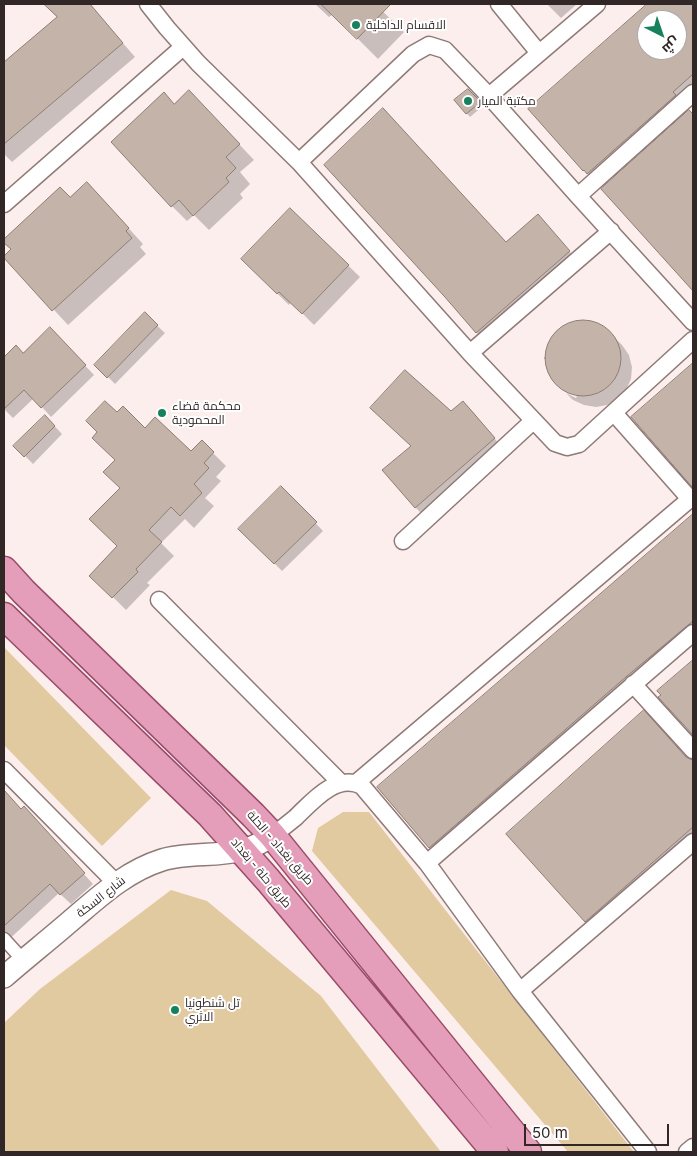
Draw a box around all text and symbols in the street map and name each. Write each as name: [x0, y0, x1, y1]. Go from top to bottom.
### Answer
north arrow: [637, 10, 687, 60]
place label: الاقسام الداخلية: [366, 18, 446, 32]
marker: الاقسام الداخلية: [350, 19, 362, 31]
text: ش: [659, 34, 684, 58]
place label: مكتبة الميار: [478, 94, 536, 108]
marker: مكتبة الميار: [462, 95, 474, 107]
place label: محكمة قضاء المحمودية: [172, 399, 241, 427]
marker: محكمة قضاء المحمودية: [156, 407, 168, 419]
street label: طريق بغداد - الحلة: [244, 808, 316, 888]
street label: طريق حلة - بغداد: [228, 835, 294, 911]
street label: شارع السكة: [74, 873, 128, 921]
place label: تل شنطونيا الاثري: [185, 996, 240, 1024]
marker: تل شنطونيا الاثري: [169, 1004, 181, 1016]
scale bar: [527, 1114, 672, 1146]
text: 50 m: [532, 1123, 568, 1142]

